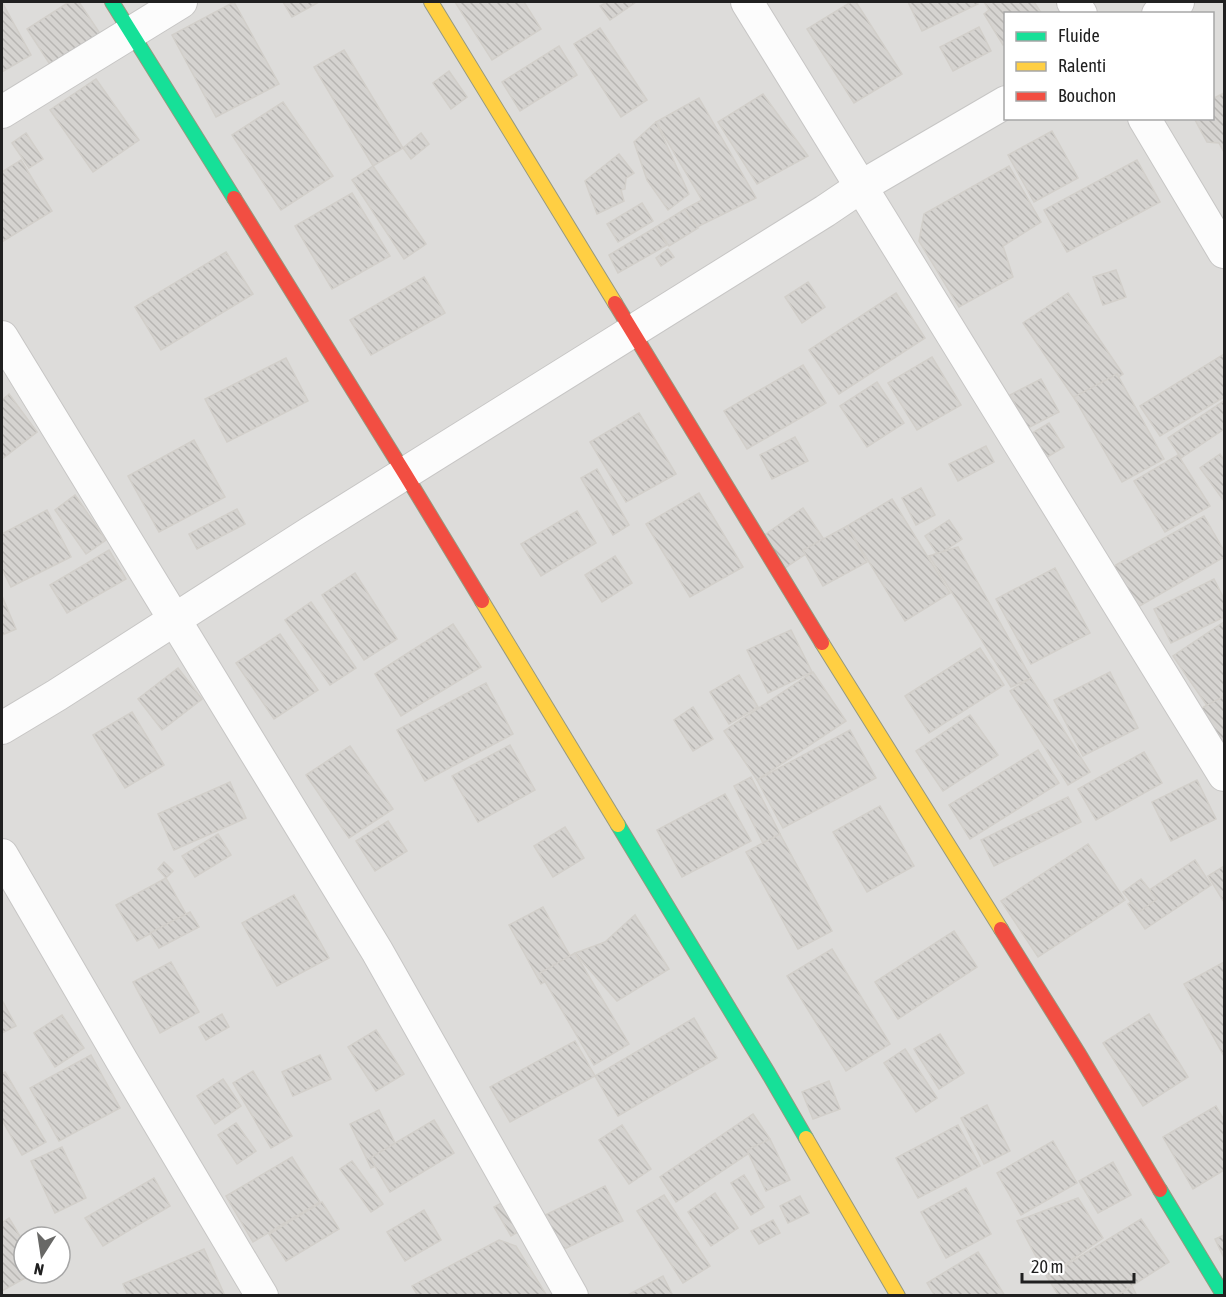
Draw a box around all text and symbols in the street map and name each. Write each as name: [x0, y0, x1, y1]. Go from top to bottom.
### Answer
legend: [1004, 12, 1214, 120]
text: Fluide: [1058, 25, 1100, 46]
text: Ralenti: [1058, 55, 1106, 76]
text: Bouchon: [1058, 85, 1116, 106]
north arrow: [12, 1225, 72, 1285]
scale bar: [1022, 1246, 1134, 1284]
text: 20 m: [1031, 1256, 1063, 1277]
text: N: [32, 1260, 45, 1279]

